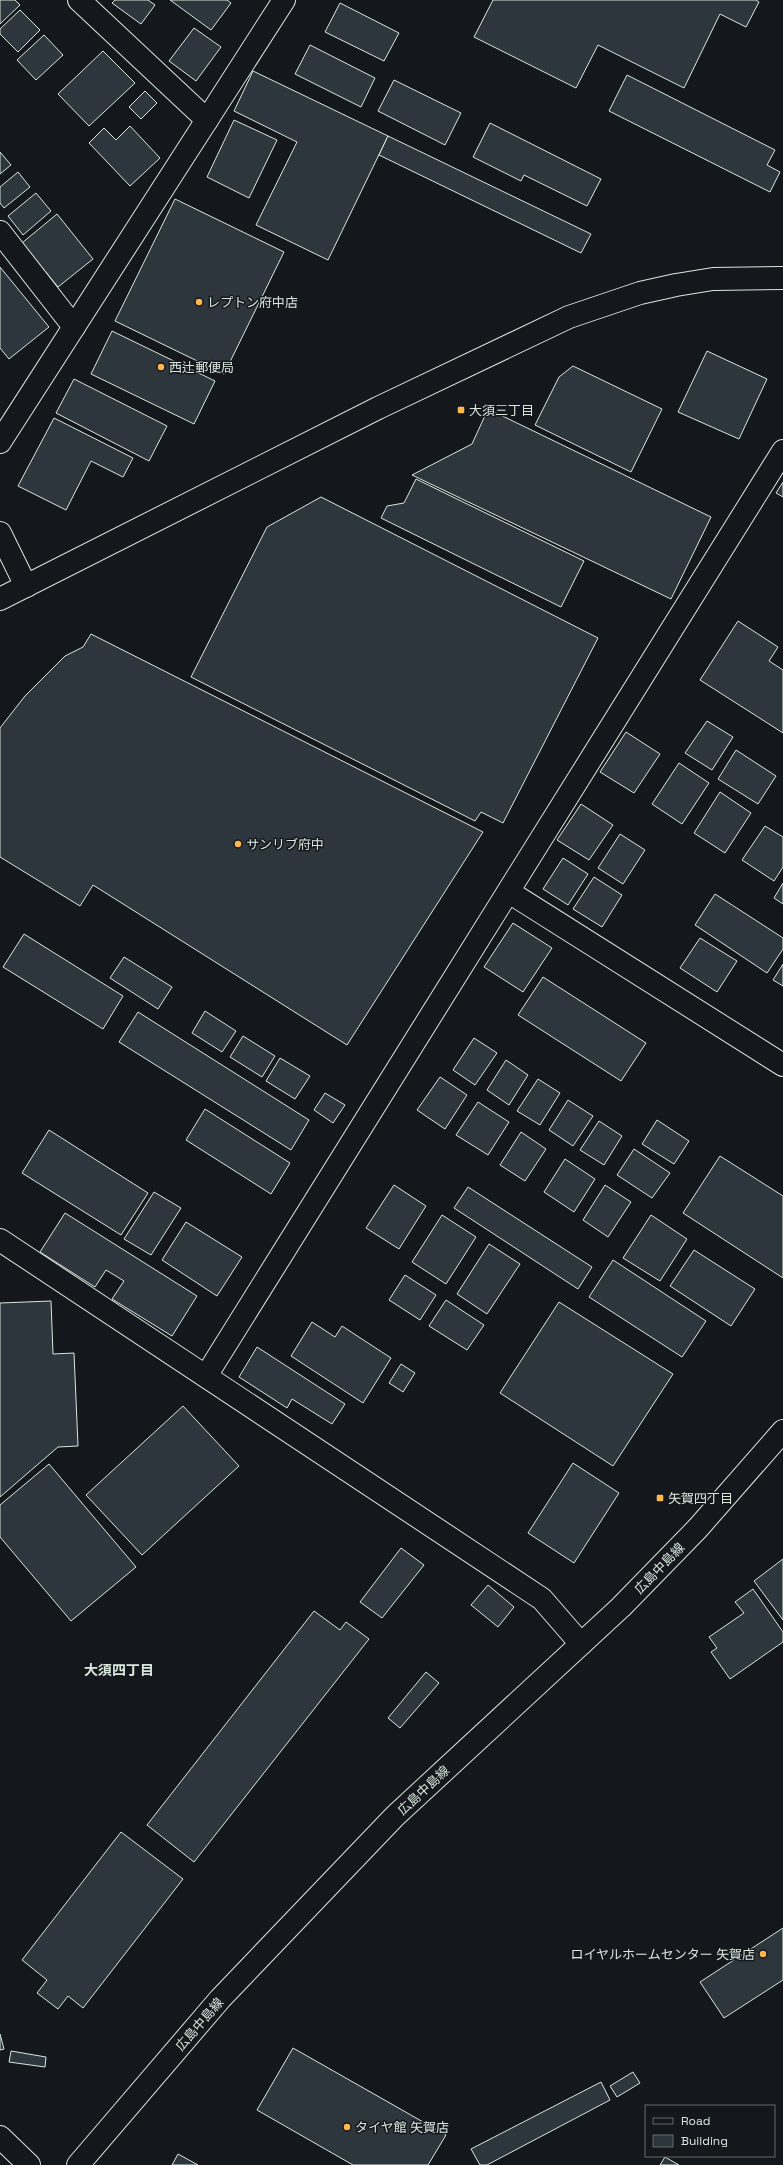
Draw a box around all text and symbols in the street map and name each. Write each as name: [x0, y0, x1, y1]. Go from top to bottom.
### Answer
place label: レプトン府中店: [207, 294, 298, 311]
marker: レプトン府中店: [194, 297, 204, 307]
place label: 西辻郵便局: [169, 359, 234, 376]
marker: 西辻郵便局: [156, 362, 166, 372]
place label: 大須三丁目: [469, 402, 534, 419]
marker: 大須三丁目: [456, 405, 466, 415]
place label: サンリブ府中: [246, 836, 324, 853]
marker: サンリブ府中: [233, 839, 243, 849]
place label: 矢賀四丁目: [668, 1490, 733, 1507]
marker: 矢賀四丁目: [655, 1493, 665, 1503]
street label: 広島中島線: [631, 1539, 688, 1598]
district label: 大須四丁目: [84, 1661, 154, 1679]
street label: 広島中島線: [394, 1762, 453, 1819]
place label: ロイヤルホームセンター 矢賀店: [570, 1946, 755, 1963]
marker: ロイヤルホームセンター 矢賀店: [758, 1949, 768, 1959]
street label: 広島中島線: [172, 1994, 227, 2054]
legend: [645, 2105, 775, 2157]
text: Road: [681, 2113, 710, 2129]
place label: タイヤ館 矢賀店: [355, 2119, 449, 2136]
marker: タイヤ館 矢賀店: [342, 2122, 352, 2132]
text: Building: [681, 2133, 728, 2149]

